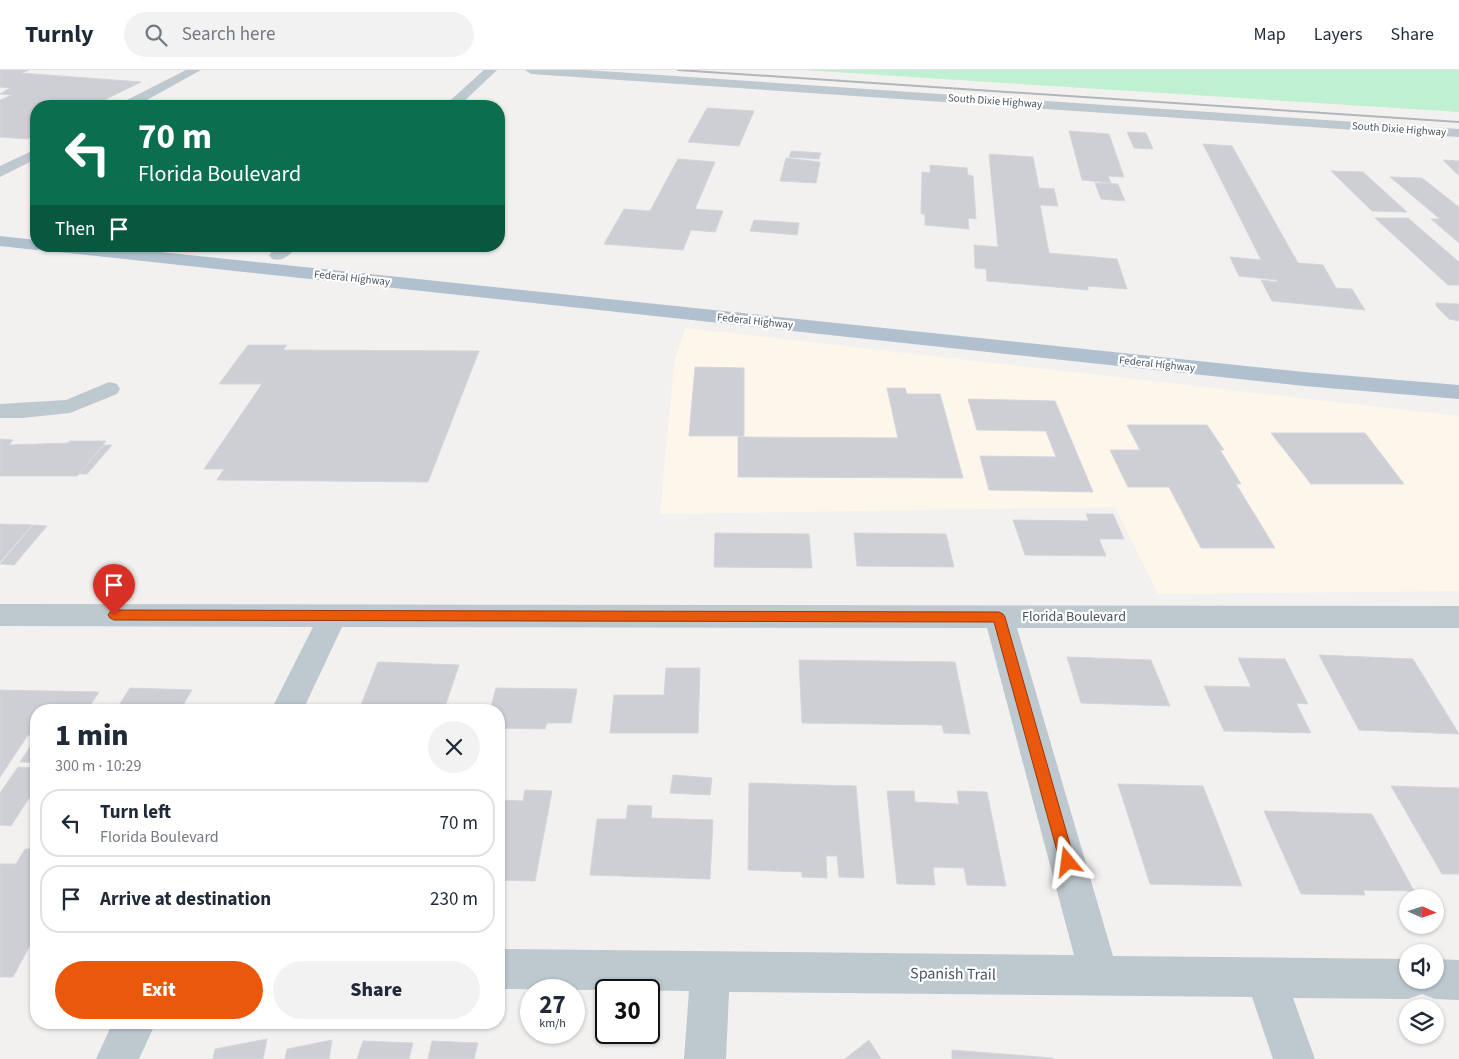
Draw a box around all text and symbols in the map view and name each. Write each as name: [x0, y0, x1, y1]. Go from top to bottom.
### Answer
search box: [124, 12, 474, 57]
text: Turnly: [25, 17, 94, 52]
icon: search: [142, 21, 170, 49]
text: Search here: [182, 21, 275, 48]
text: Map: [1254, 22, 1286, 47]
text: Layers: [1314, 22, 1363, 47]
text: Share: [1391, 22, 1434, 47]
street label: South Dixie Highway: [947, 90, 1043, 112]
text: 70 m: [138, 112, 212, 162]
street label: South Dixie Highway: [1351, 118, 1447, 140]
icon: left: [55, 120, 120, 185]
text: Florida Boulevard: [138, 158, 301, 190]
icon: arrive: [105, 215, 133, 243]
text: Then: [55, 216, 95, 243]
street label: Federal Highway: [313, 267, 391, 289]
street label: Federal Highway: [716, 310, 794, 332]
street label: Federal Highway: [1118, 353, 1196, 375]
pin: [93, 564, 135, 615]
icon: arrive: [100, 571, 128, 599]
street label: Florida Boulevard: [1022, 607, 1126, 627]
text: 1 min: [55, 714, 129, 757]
button: close: [428, 721, 480, 773]
text: 300 m · 10:29: [55, 755, 142, 777]
text: Turn left: [100, 799, 171, 826]
icon: left: [57, 809, 85, 837]
text: 70 m: [440, 810, 478, 837]
text: Florida Boulevard: [100, 826, 219, 848]
position arrow: [1041, 835, 1093, 887]
icon: arrive: [57, 885, 85, 913]
text: Arrive at destination: [100, 886, 271, 913]
text: 230 m: [430, 886, 478, 913]
north arrow: [1399, 889, 1444, 934]
map controls: [1399, 889, 1444, 1044]
button: sound: [1399, 944, 1444, 989]
button: Exit: [55, 961, 263, 1019]
button: Share: [273, 961, 480, 1019]
street label: Spanish Trail: [910, 962, 996, 986]
speed limit sign: 30: [595, 979, 660, 1044]
text: 27: [539, 987, 566, 1023]
button: layers: [1399, 999, 1444, 1044]
text: km/h: [539, 1015, 566, 1032]

